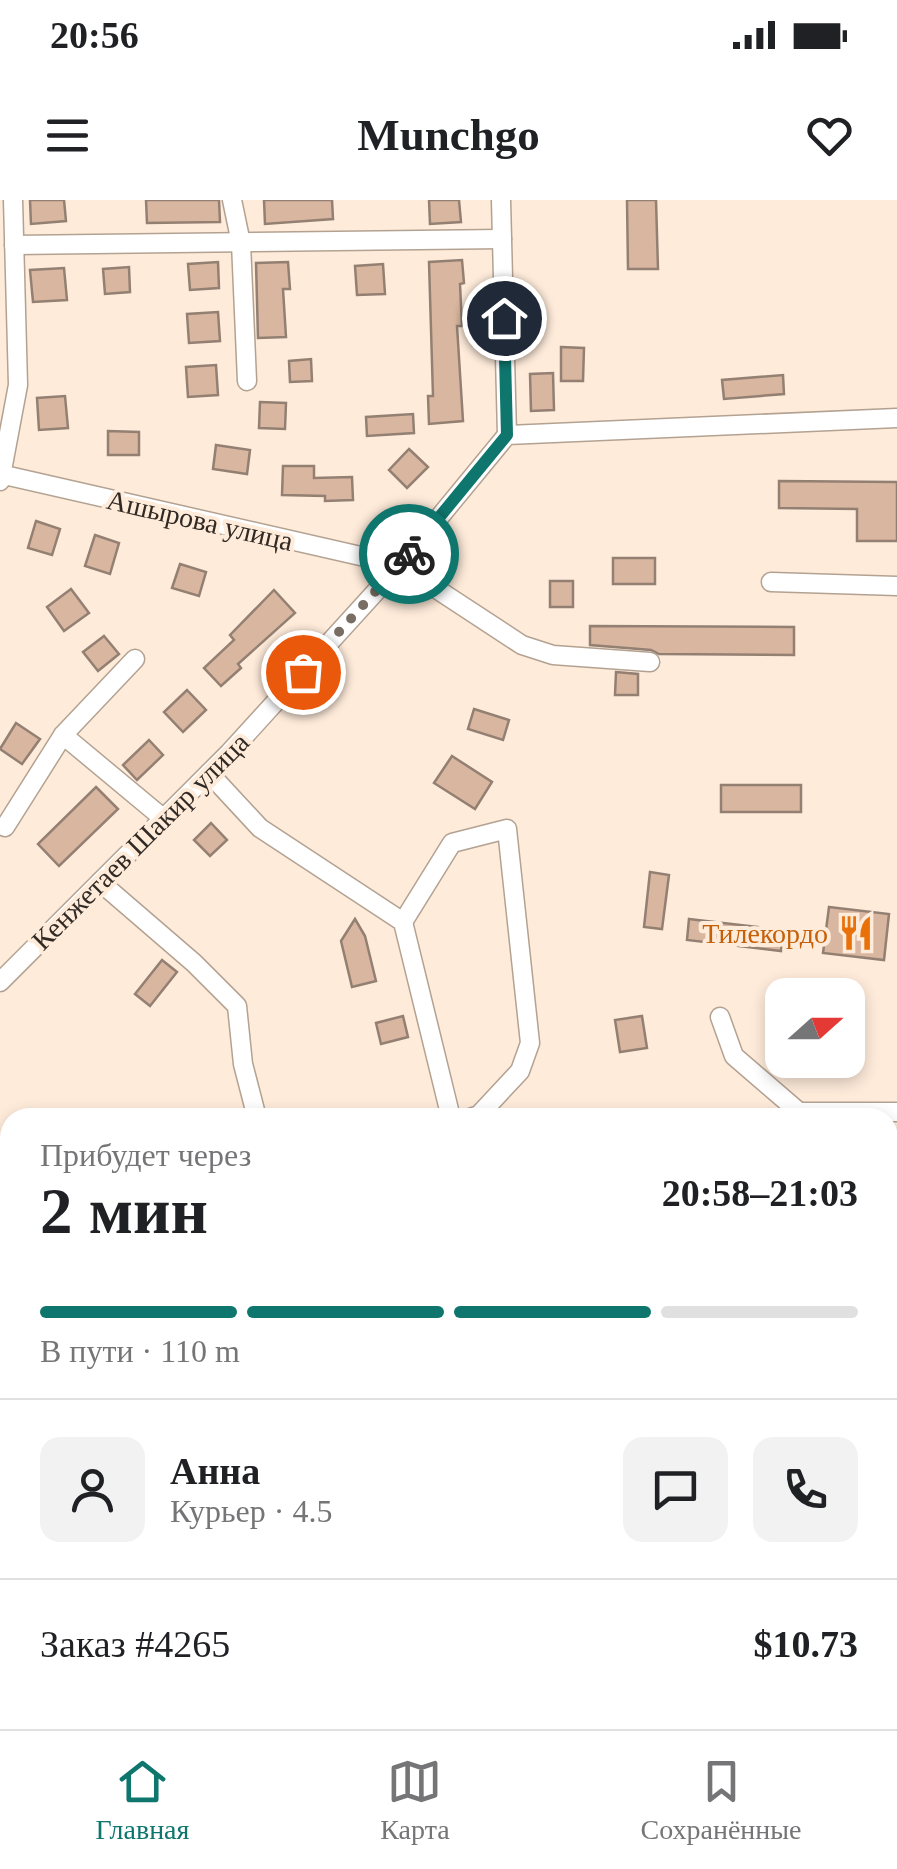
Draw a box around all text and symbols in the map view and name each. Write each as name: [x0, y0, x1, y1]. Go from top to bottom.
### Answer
text: 20:56: [50, 14, 139, 56]
icon: menu: [40, 108, 95, 163]
icon: heart: [802, 108, 857, 163]
text: Munchgo: [357, 110, 540, 160]
pin: [462, 276, 547, 361]
icon: home: [477, 291, 532, 346]
street label: Ашырова улица: [104, 484, 297, 557]
courier: [359, 504, 459, 604]
icon: bike: [382, 527, 437, 582]
pin: [261, 630, 346, 715]
icon: bag: [276, 645, 331, 700]
street label: Кенжетаев Шакир улица: [26, 726, 255, 956]
restaurant icon: Тилекордо: [837, 914, 875, 952]
place label: Тилекордо: [702, 918, 828, 949]
north arrow: [765, 978, 865, 1078]
map controls: [765, 978, 865, 1078]
text: Прибудет через: [40, 1137, 251, 1173]
text: 20:58–21:03: [662, 1172, 858, 1214]
text: 2 мин: [40, 1175, 208, 1247]
text: В пути · 110 m: [40, 1333, 240, 1369]
button: person: [40, 1437, 145, 1542]
button: chat: [623, 1437, 728, 1542]
button: phone: [753, 1437, 858, 1542]
text: Анна: [170, 1450, 260, 1492]
text: Курьер · 4.5: [170, 1493, 332, 1529]
text: Заказ #4265: [40, 1623, 230, 1665]
text: $10.73: [754, 1623, 858, 1665]
tab: Главная: [95, 1754, 189, 1846]
tab: Карта: [380, 1754, 450, 1846]
tab: Сохранённые: [641, 1754, 802, 1846]

